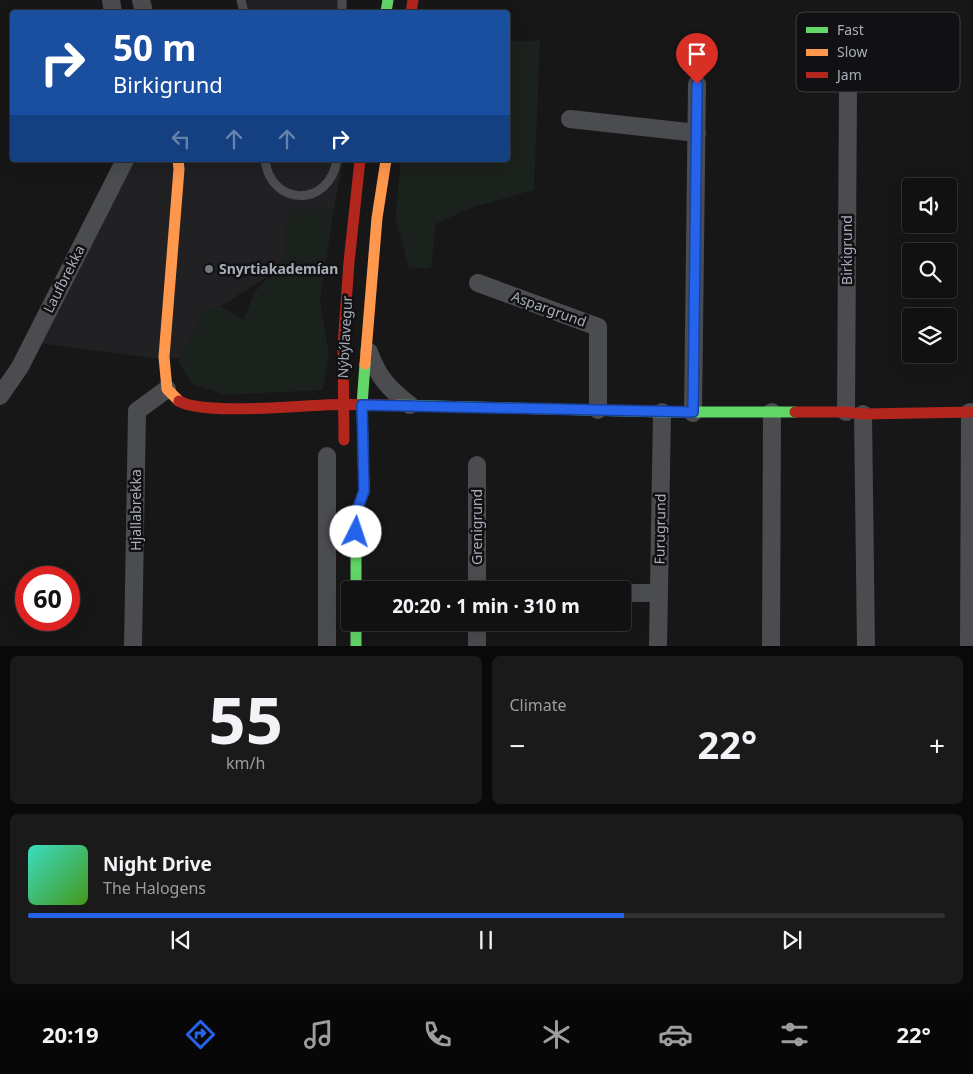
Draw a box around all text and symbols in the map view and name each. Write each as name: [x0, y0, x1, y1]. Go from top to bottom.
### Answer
legend: [796, 12, 960, 92]
text: Fast: [837, 20, 864, 39]
text: 50 m: [113, 24, 196, 71]
icon: right: [30, 30, 95, 95]
pin: [676, 33, 718, 84]
icon: arrive: [683, 40, 711, 68]
text: Slow: [837, 42, 868, 61]
text: Jam: [835, 65, 862, 84]
text: Birkigrund: [113, 69, 223, 99]
icon: left: [167, 125, 195, 153]
icon: ahead: [220, 125, 248, 153]
icon: ahead: [273, 125, 301, 153]
icon: right: [326, 125, 354, 153]
map controls: [902, 178, 957, 363]
button: sound: [902, 178, 957, 233]
street label: Birkigrund: [837, 215, 856, 285]
street label: Laufbrekka: [38, 242, 89, 316]
button: search: [902, 243, 957, 298]
place label: Snyrtiakademían: [219, 259, 338, 278]
marker: Snyrtiakademían: [203, 263, 215, 275]
street label: Aspargrund: [509, 286, 589, 331]
street label: Nýbýlavegur: [333, 295, 356, 379]
button: layers: [902, 308, 957, 363]
street label: Hjallabrekka: [126, 469, 145, 551]
street label: Grenigrund: [467, 489, 486, 565]
street label: Furugrund: [649, 493, 670, 564]
position arrow: [329, 505, 381, 557]
speed limit sign: 60: [15, 566, 80, 631]
text: 20:20 · 1 min · 310 m: [392, 593, 580, 619]
text: 55: [209, 675, 283, 763]
text: Climate: [510, 694, 567, 716]
text: 22°: [697, 718, 757, 770]
text: −: [510, 726, 526, 764]
text: +: [929, 726, 945, 764]
text: km/h: [226, 752, 265, 774]
text: Night Drive: [103, 851, 212, 877]
text: The Halogens: [103, 877, 206, 899]
icon: previous: [167, 926, 195, 954]
icon: pause: [472, 926, 500, 954]
icon: next: [778, 926, 806, 954]
icon: directions: [183, 1017, 218, 1052]
icon: music: [301, 1017, 336, 1052]
icon: phone: [420, 1017, 455, 1052]
icon: climate: [539, 1017, 574, 1052]
icon: car: [658, 1017, 693, 1052]
icon: filters: [777, 1017, 812, 1052]
text: 20:19: [42, 1019, 99, 1049]
text: 22°: [896, 1019, 931, 1049]

